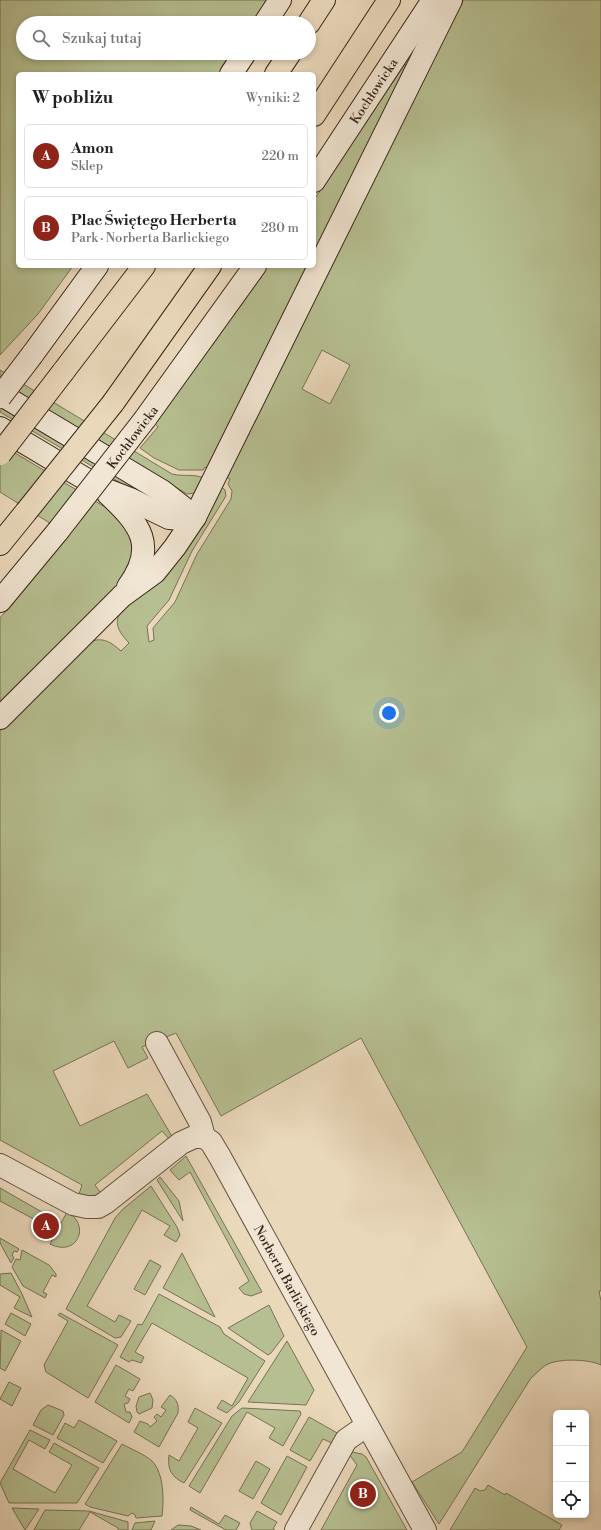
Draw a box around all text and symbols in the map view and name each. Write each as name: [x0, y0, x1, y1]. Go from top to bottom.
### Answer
search box: [16, 16, 316, 60]
icon: search: [30, 27, 52, 49]
text: Szukaj tutaj: [62, 29, 142, 48]
street label: Kochłowicka: [347, 55, 402, 127]
text: W pobliżu: [32, 87, 113, 109]
text: Wyniki: 2: [246, 90, 300, 106]
text: Amon: [71, 139, 113, 158]
text: A: [41, 148, 51, 164]
text: 220 m: [261, 148, 299, 164]
text: Sklep: [71, 158, 103, 174]
text: Plac Świętego Herberta: [71, 211, 237, 230]
text: B: [41, 220, 51, 236]
text: 280 m: [261, 220, 299, 236]
text: Park · Norberta Barlickiego: [71, 230, 229, 246]
street label: Kochłowicka: [104, 402, 162, 473]
your location: [379, 703, 399, 723]
pin: A: [33, 1211, 59, 1241]
street label: Norberta Barlickiego: [250, 1222, 324, 1339]
map controls: [553, 1410, 589, 1518]
button: +: [553, 1410, 589, 1446]
button: −: [553, 1446, 589, 1482]
pin: B: [350, 1479, 376, 1509]
button: locate: [553, 1482, 589, 1518]

